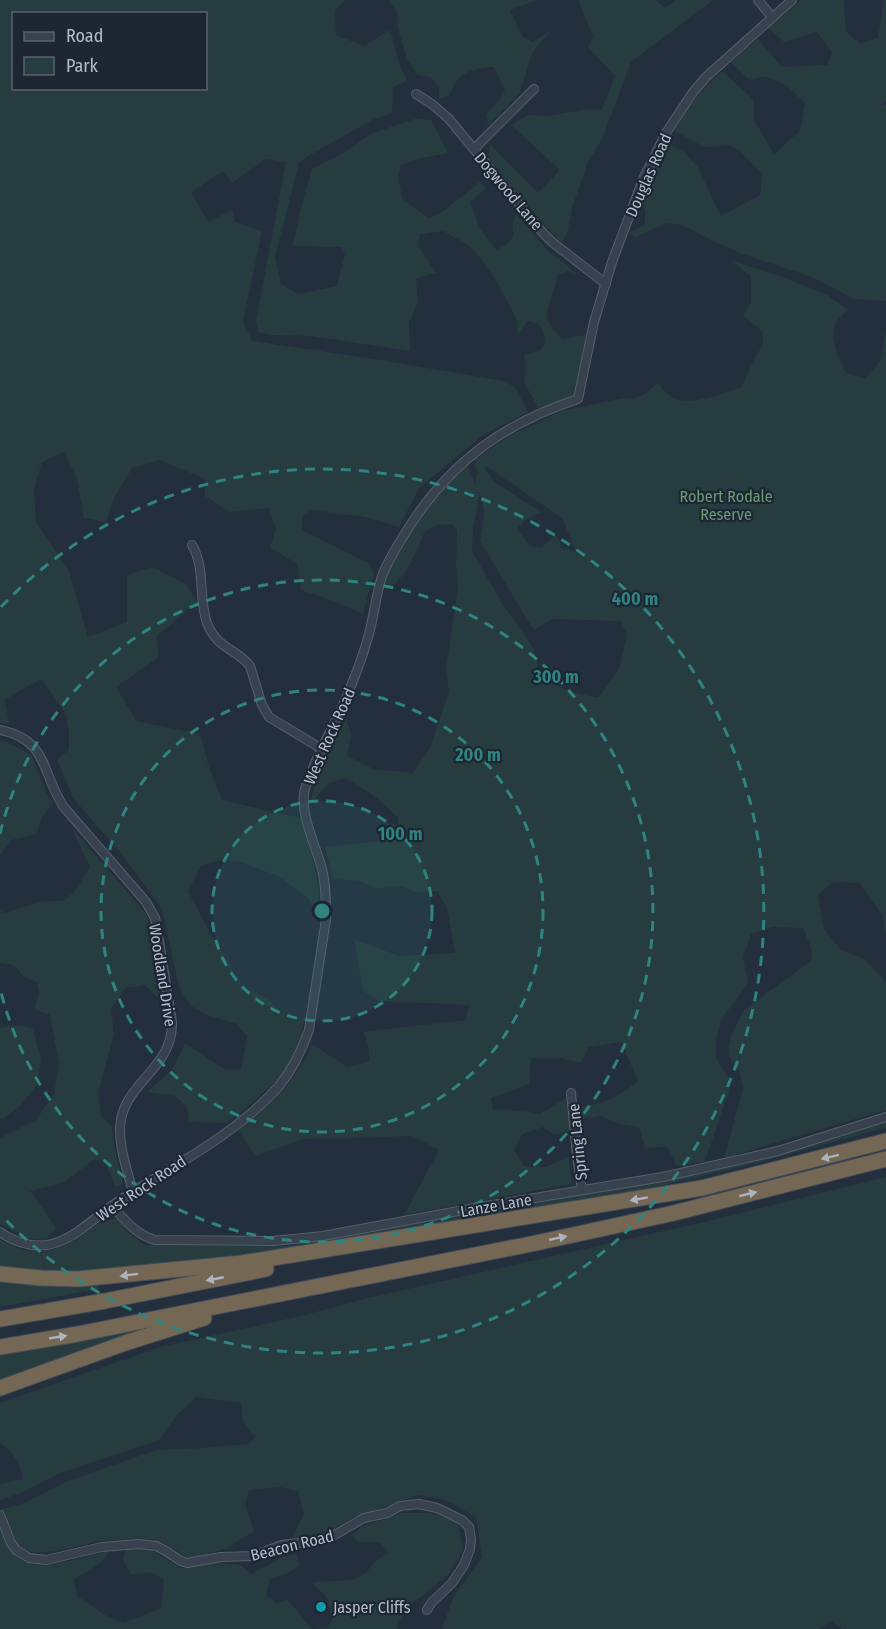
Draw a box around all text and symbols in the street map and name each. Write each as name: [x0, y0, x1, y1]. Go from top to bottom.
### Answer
legend: [12, 12, 207, 90]
text: Road: [66, 25, 103, 47]
text: Park: [66, 55, 99, 77]
street label: Douglas Road: [622, 131, 675, 220]
street label: Dogwood Lane: [470, 148, 547, 234]
park label: Robert Rodale Reserve: [679, 487, 773, 524]
text: 400 m: [612, 588, 658, 610]
text: 300 m: [532, 666, 579, 688]
street label: West Rock Road: [300, 685, 359, 787]
text: 200 m: [454, 744, 501, 766]
text: 100 m: [378, 823, 422, 845]
centre of rings: [312, 901, 332, 921]
street label: Woodland Drive: [145, 922, 180, 1028]
street label: Spring Lane: [564, 1103, 591, 1181]
street label: West Rock Road: [93, 1152, 190, 1225]
one-way arrow: [820, 1152, 839, 1162]
one-way arrow: [739, 1189, 757, 1199]
street label: Lanze Lane: [459, 1190, 533, 1221]
one-way arrow: [630, 1195, 649, 1204]
one-way arrow: [549, 1233, 568, 1242]
one-way arrow: [119, 1270, 138, 1279]
one-way arrow: [205, 1275, 224, 1284]
one-way arrow: [48, 1333, 67, 1342]
street label: Beacon Road: [249, 1526, 336, 1565]
place label: Jasper Cliffs: [333, 1598, 411, 1617]
marker: Jasper Cliffs: [314, 1600, 328, 1614]

